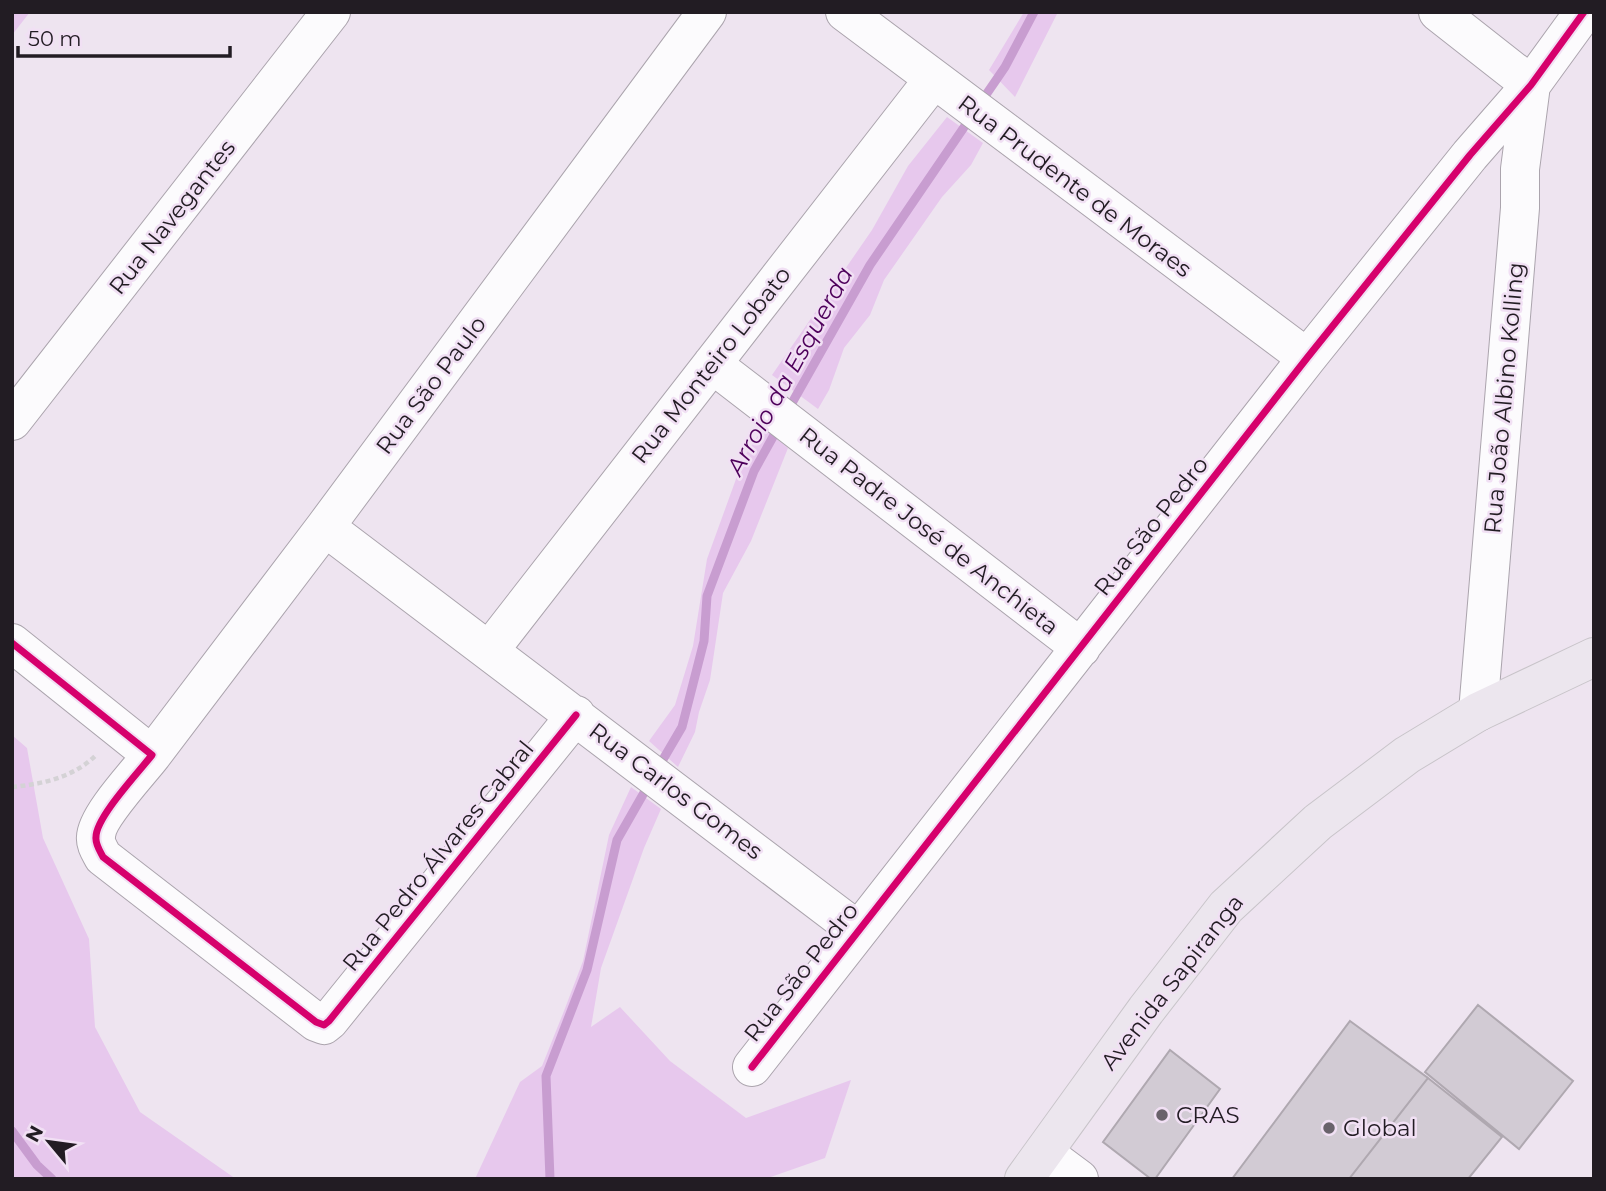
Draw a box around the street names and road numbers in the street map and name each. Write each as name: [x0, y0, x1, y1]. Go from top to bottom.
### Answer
street label: Rua Prudente de Moraes: [953, 89, 1197, 283]
street label: Rua Navegantes: [103, 134, 241, 300]
street label: Rua Monteiro Lobato: [625, 261, 797, 469]
street label: Rua João Albino Kolling: [1478, 261, 1530, 535]
street label: Rua São Paulo: [370, 310, 492, 460]
street label: Rua Padre José de Anchieta: [794, 421, 1064, 641]
street label: Rua São Pedro: [1088, 451, 1214, 601]
street label: Rua Carlos Gomes: [584, 717, 768, 865]
street label: Rua Pedro Álvares Cabral: [336, 735, 540, 977]
street label: Avenida Sapiranga: [1095, 889, 1249, 1075]
street label: Rua São Pedro: [738, 897, 864, 1047]

